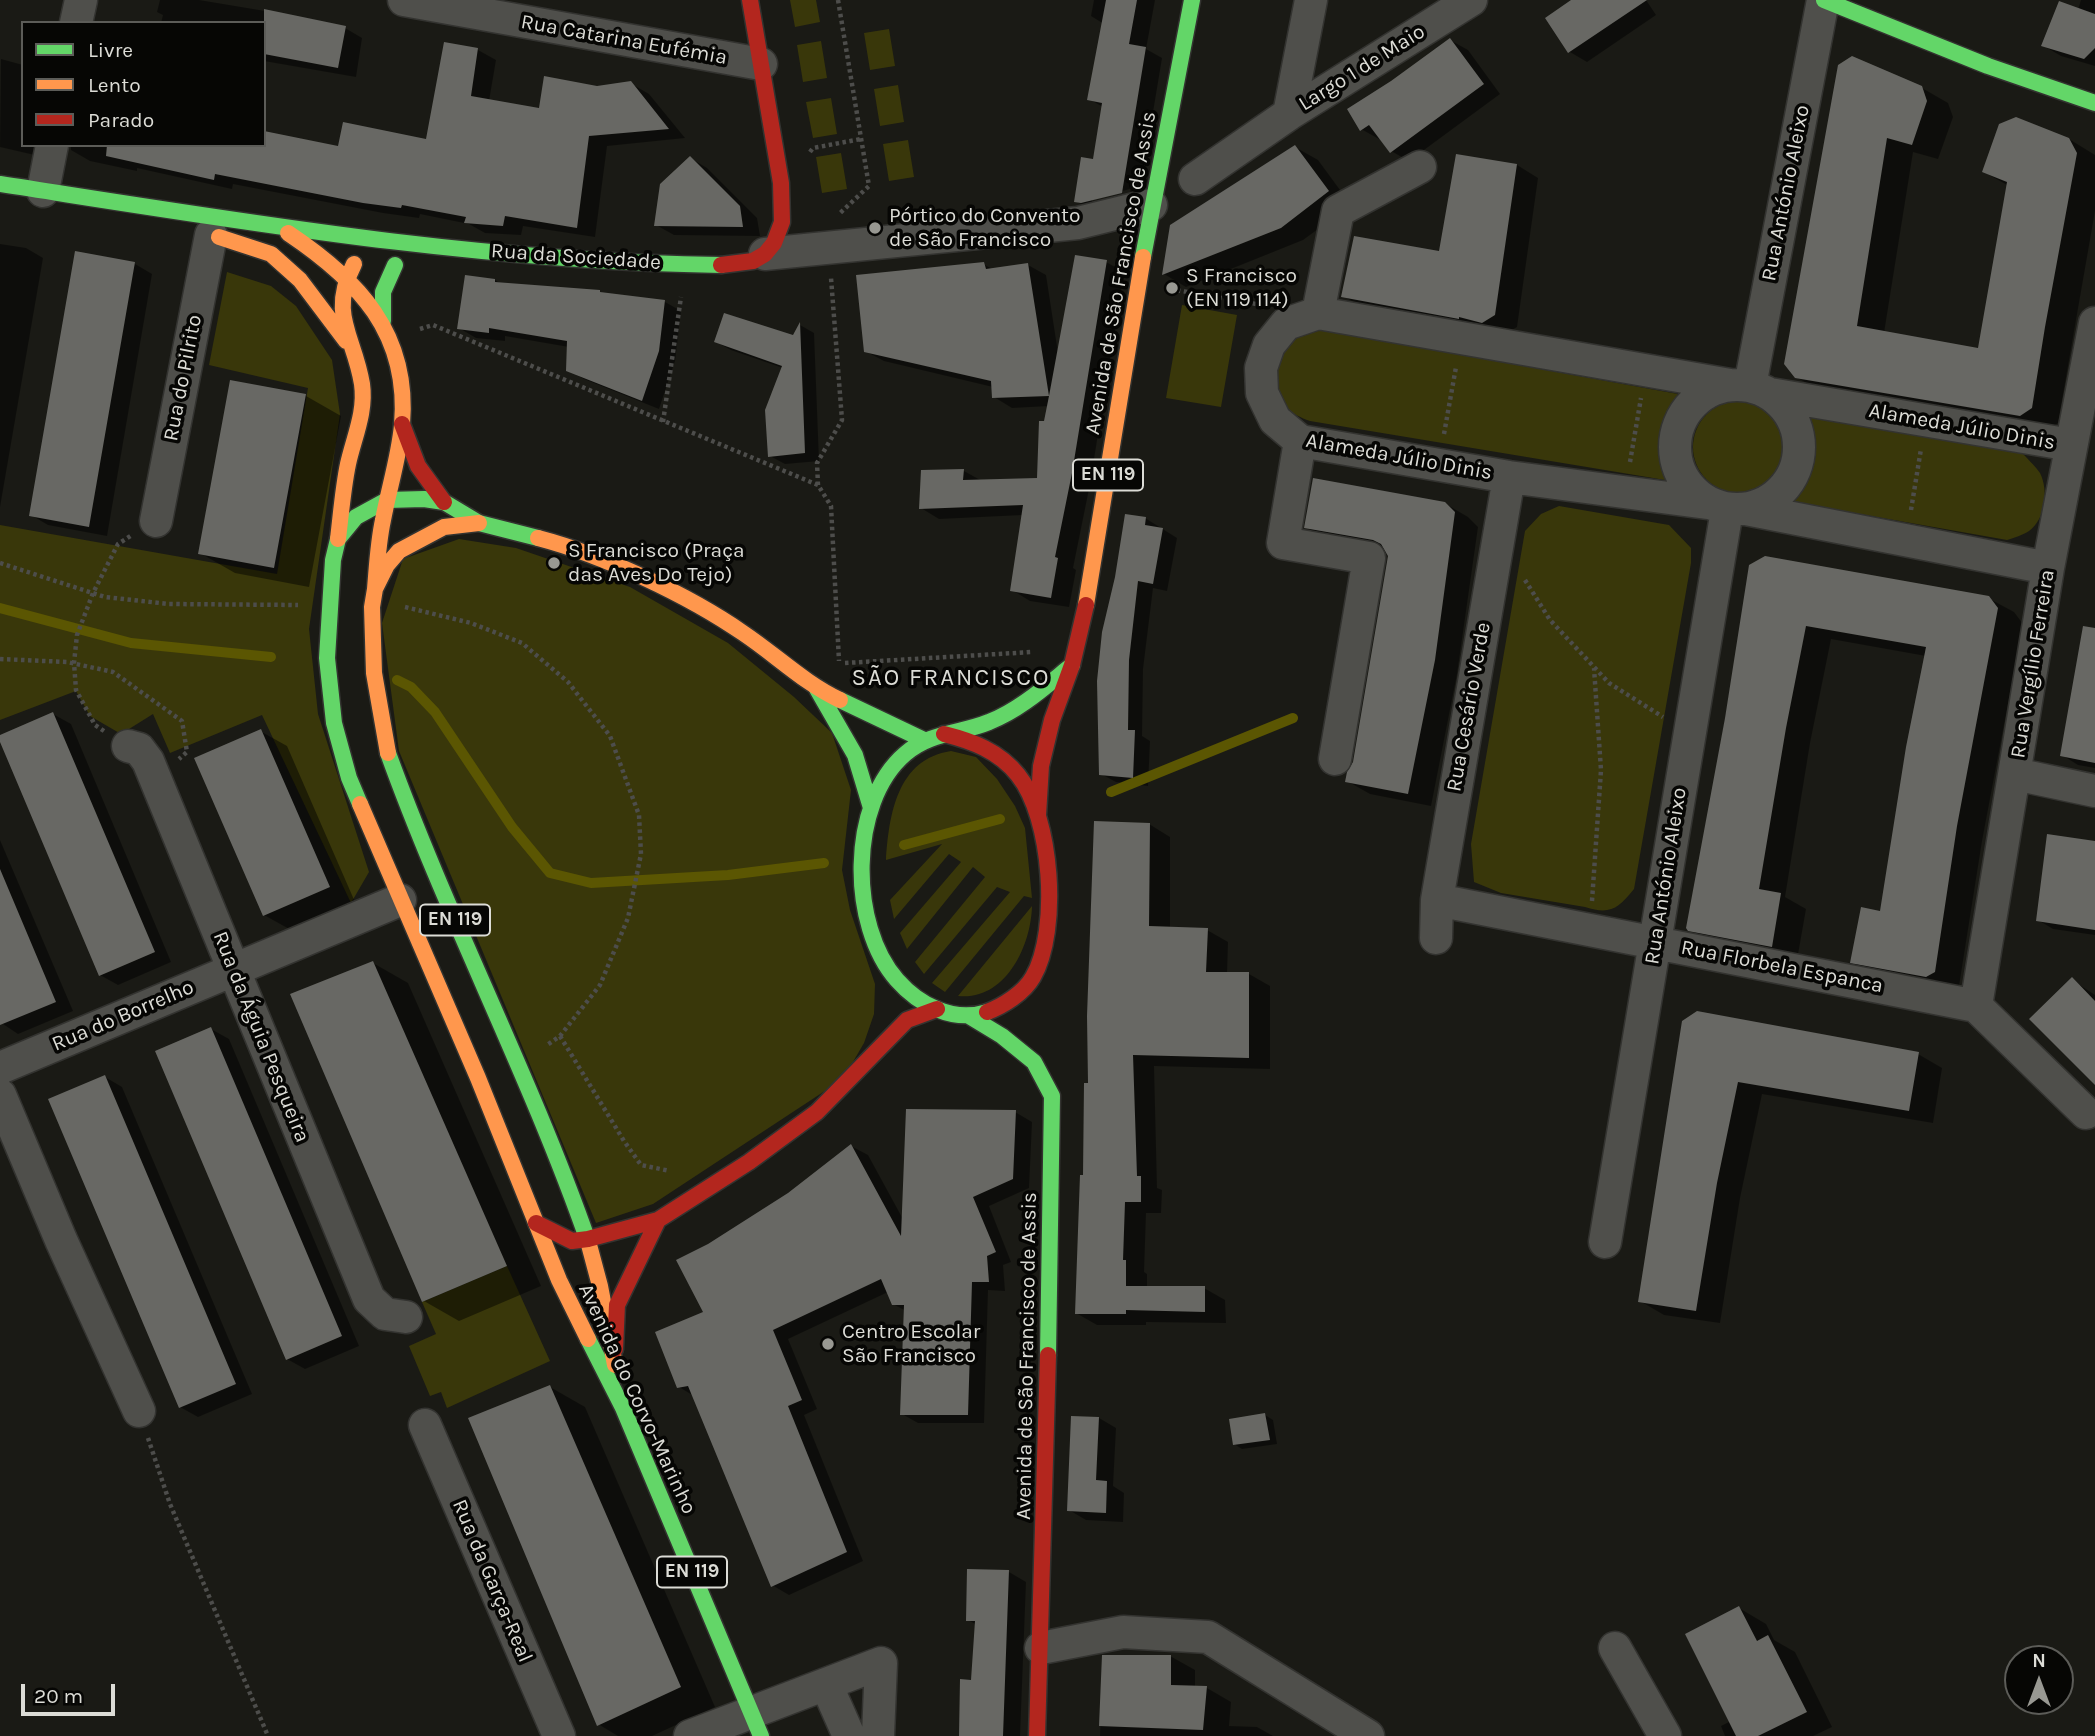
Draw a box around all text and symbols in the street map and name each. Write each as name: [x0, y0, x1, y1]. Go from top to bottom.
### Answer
street label: Rua Catarina Eufémia: [519, 9, 729, 71]
street label: Largo 1 de Maio: [1294, 19, 1430, 117]
legend: [21, 21, 266, 147]
text: Livre: [88, 38, 133, 62]
text: Lento: [88, 73, 141, 97]
street label: Rua António Aleixo: [1757, 103, 1815, 283]
text: Parado: [88, 108, 154, 132]
street label: Avenida de São Francisco de Assis: [1080, 109, 1162, 437]
place label: Pórtico do Convento de São Francisco: [889, 203, 1080, 253]
marker: Pórtico do Convento de São Francisco: [867, 220, 883, 236]
street label: Rua da Sociedade: [490, 238, 662, 276]
place label: S Francisco (EN 119 114): [1186, 263, 1297, 313]
marker: S Francisco (EN 119 114): [1164, 280, 1180, 296]
street label: Rua do Pilrito: [158, 313, 208, 443]
street label: Alameda Júlio Dinis: [1867, 398, 2057, 456]
street label: Alameda Júlio Dinis: [1304, 428, 1494, 486]
road number: EN 119: [1073, 460, 1143, 490]
place label: S Francisco (Praça das Aves Do Tejo): [568, 538, 745, 588]
marker: S Francisco (Praça das Aves Do Tejo): [546, 555, 562, 571]
street label: Rua Vergílio Ferreira: [2006, 568, 2060, 760]
street label: Rua Cesário Verde: [1442, 620, 1496, 794]
district label: SÃO FRANCISCO: [853, 664, 1049, 692]
street label: Rua António Aleixo: [1640, 786, 1692, 966]
road number: EN 119: [420, 904, 490, 936]
street label: Rua da Águia Pesqueira: [207, 928, 315, 1146]
street label: Rua Florbela Espanca: [1679, 935, 1885, 999]
street label: Rua do Borrelho: [48, 975, 198, 1057]
street label: Avenida de São Francisco de Assis: [1012, 1192, 1042, 1520]
street label: Avenida do Corvo-Marinho: [573, 1280, 701, 1518]
place label: Centro Escolar São Francisco: [842, 1319, 980, 1369]
marker: Centro Escolar São Francisco: [820, 1336, 836, 1352]
street label: Rua da Garça-Real: [446, 1496, 538, 1666]
road number: EN 119: [657, 1556, 727, 1588]
north arrow: [2004, 1645, 2074, 1715]
text: N: [2032, 1650, 2046, 1672]
scale bar: [24, 1670, 119, 1714]
text: 20 m: [34, 1684, 83, 1708]

